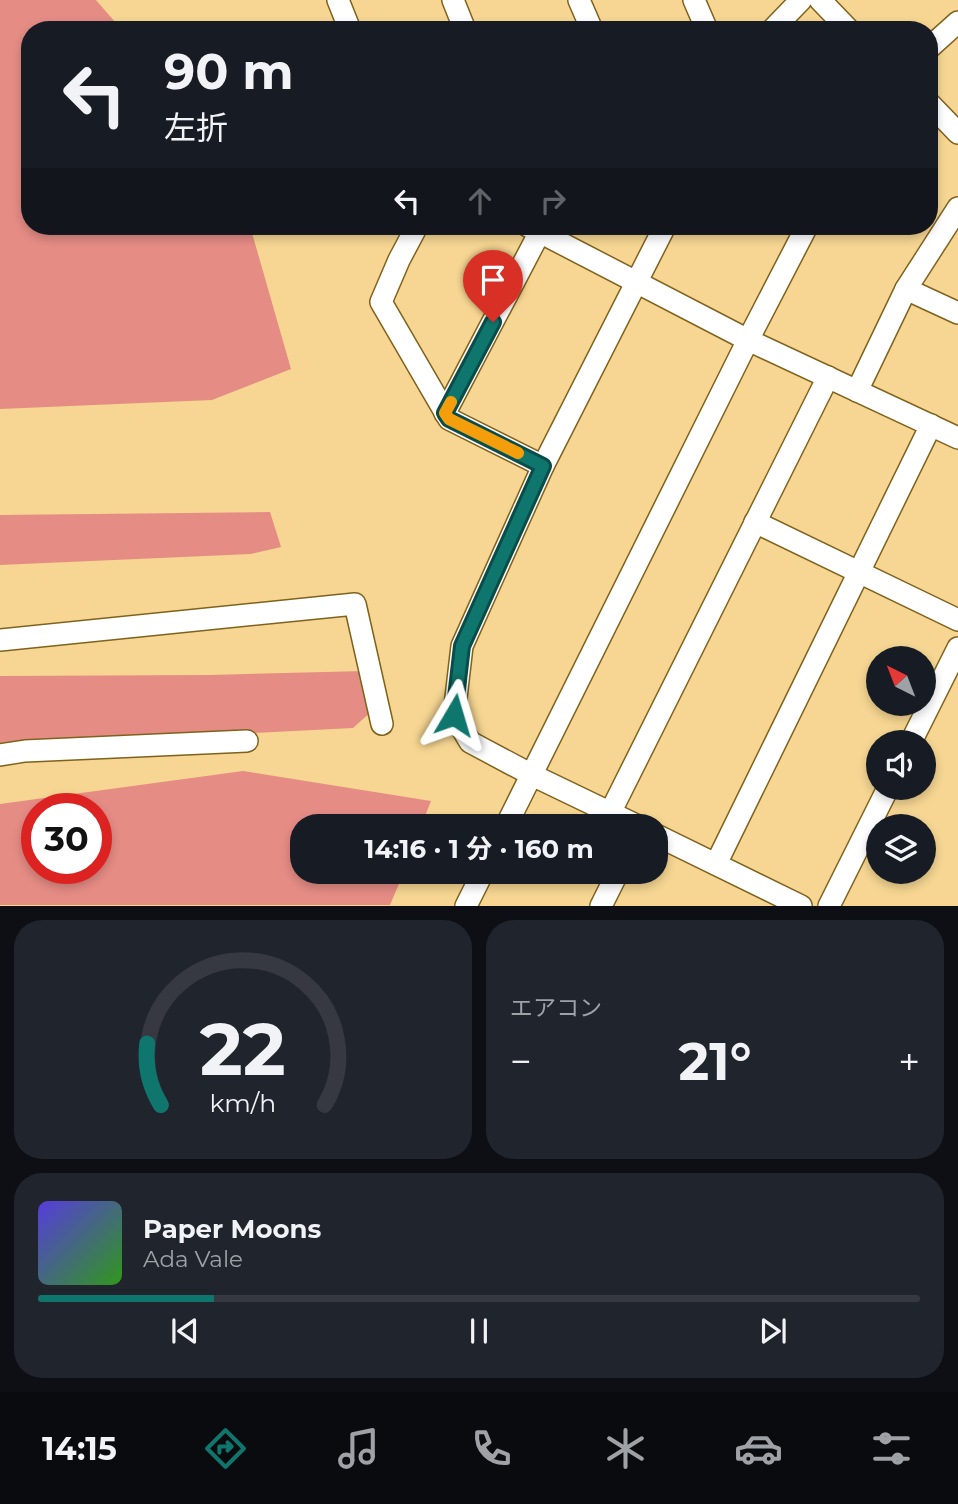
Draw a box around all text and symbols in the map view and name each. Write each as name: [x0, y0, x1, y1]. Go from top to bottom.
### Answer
text: 90 m: [164, 42, 294, 101]
icon: left: [49, 49, 140, 140]
text: 左折: [164, 108, 228, 147]
icon: left: [388, 182, 426, 220]
icon: ahead: [461, 182, 499, 220]
icon: right: [534, 182, 572, 220]
pin: [463, 250, 523, 322]
icon: arrive: [474, 261, 512, 299]
north arrow: [866, 646, 936, 716]
map controls: [866, 646, 936, 884]
position arrow: [417, 678, 491, 752]
button: sound: [866, 730, 936, 800]
speed limit sign: 30: [21, 793, 112, 884]
button: layers: [866, 814, 936, 884]
text: 14:16 · 1 分 · 160 m: [364, 833, 594, 865]
text: エアコン: [510, 994, 602, 1022]
text: 22: [200, 1006, 286, 1094]
text: 21°: [679, 1030, 751, 1093]
text: −: [510, 1038, 532, 1085]
text: +: [898, 1038, 920, 1085]
text: km/h: [210, 1088, 276, 1118]
text: Paper Moons: [143, 1213, 321, 1245]
text: Ada Vale: [143, 1245, 243, 1273]
icon: previous: [166, 1312, 204, 1350]
icon: pause: [460, 1312, 498, 1350]
icon: next: [754, 1312, 792, 1350]
icon: directions: [201, 1424, 250, 1473]
icon: music: [334, 1424, 383, 1473]
icon: phone: [467, 1424, 516, 1473]
icon: climate: [601, 1424, 650, 1473]
icon: car: [734, 1424, 783, 1473]
icon: filters: [867, 1424, 916, 1473]
text: 14:15: [42, 1429, 117, 1468]

